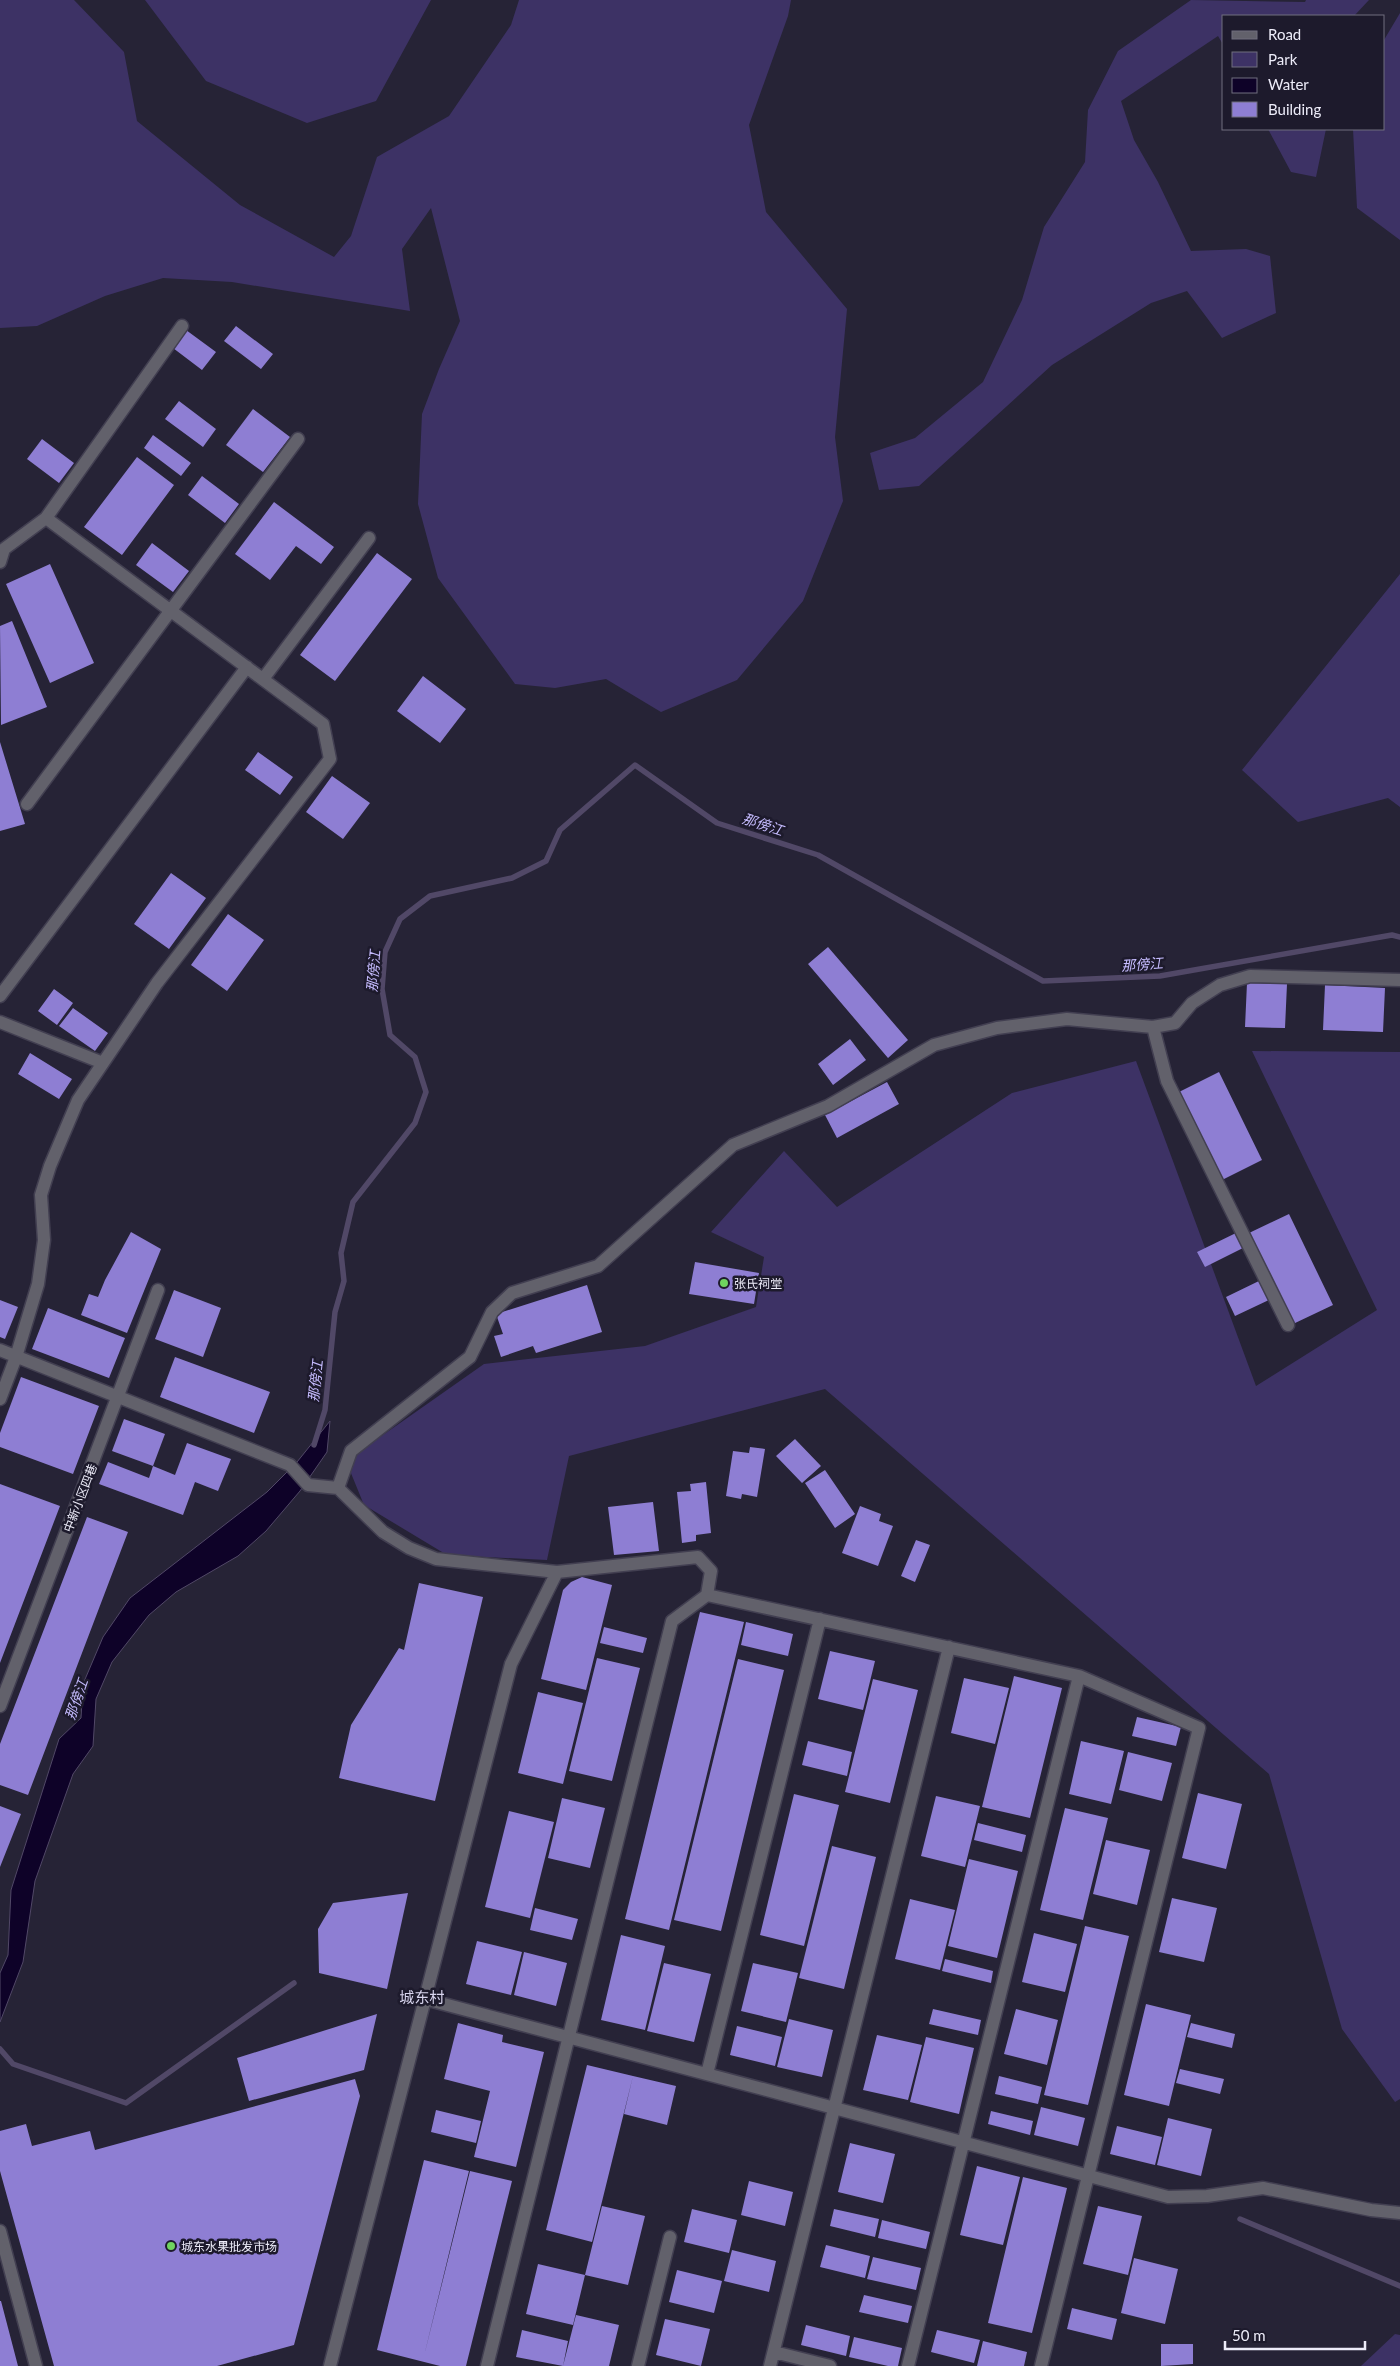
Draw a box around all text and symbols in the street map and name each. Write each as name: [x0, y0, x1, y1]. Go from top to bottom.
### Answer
legend: [1222, 15, 1385, 130]
text: Road: [1268, 25, 1301, 43]
text: Park: [1268, 50, 1298, 68]
text: Water: [1268, 75, 1309, 93]
text: Building: [1268, 100, 1321, 118]
water label: 那傍江: [740, 809, 788, 839]
water label: 那傍江: [363, 947, 383, 993]
water label: 那傍江: [1120, 954, 1166, 974]
place label: 张氏祠堂: [734, 1276, 782, 1291]
marker: 张氏祠堂: [718, 1277, 730, 1289]
water label: 那傍江: [304, 1357, 326, 1403]
street label: 中新小区四巷: [60, 1462, 100, 1534]
water label: 那傍江: [61, 1674, 92, 1722]
district label: 城东村: [399, 1988, 445, 2006]
place label: 城东水果批发市场: [181, 2239, 277, 2254]
marker: 城东水果批发市场: [165, 2240, 177, 2252]
scale bar: [1225, 2318, 1365, 2350]
text: 50 m: [1232, 2326, 1266, 2344]

